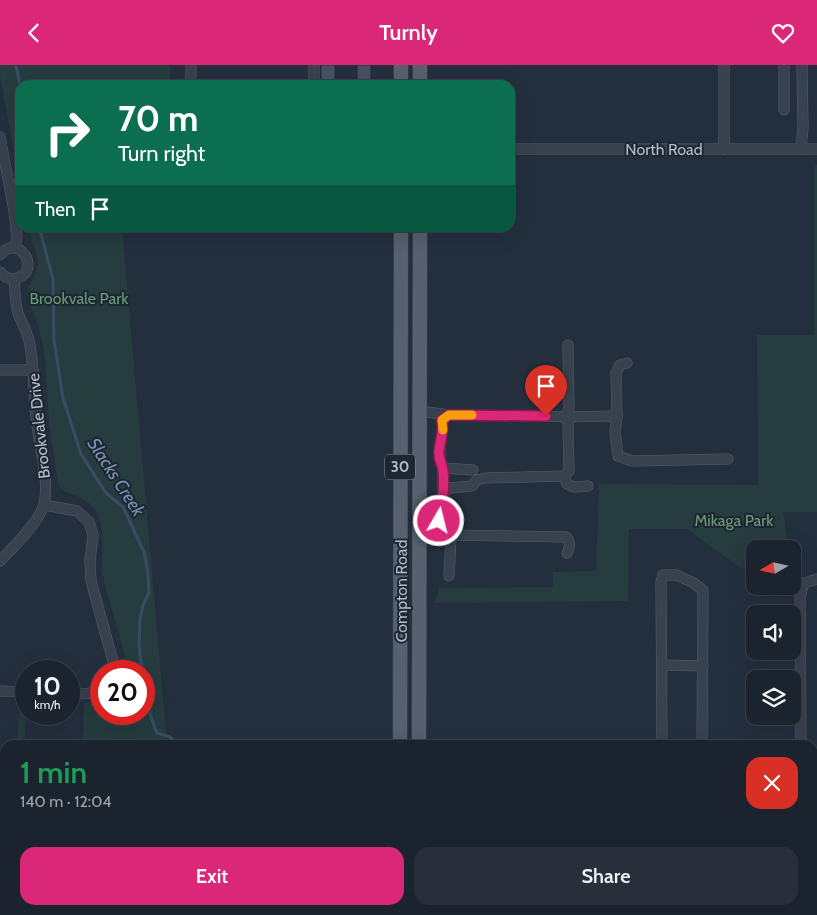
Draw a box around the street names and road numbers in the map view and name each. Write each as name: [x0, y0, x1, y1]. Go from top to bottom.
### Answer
street label: North Road: [625, 140, 703, 159]
street label: Brookvale Drive: [24, 372, 54, 480]
road number: 30: [385, 455, 415, 479]
street label: Compton Road: [392, 540, 411, 642]

